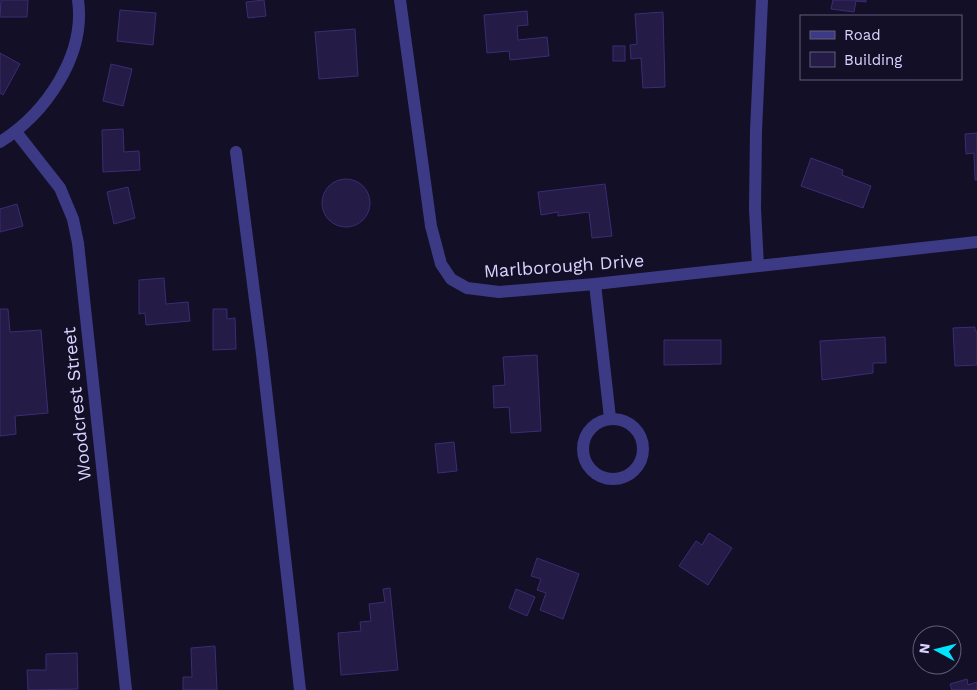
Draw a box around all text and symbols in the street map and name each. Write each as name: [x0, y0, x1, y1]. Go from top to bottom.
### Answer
legend: [800, 15, 962, 80]
text: Road: [844, 26, 881, 44]
text: Building: [844, 51, 902, 69]
street label: Marlborough Drive: [483, 249, 645, 282]
street label: Woodcrest Street: [58, 326, 95, 482]
north arrow: [912, 625, 962, 675]
text: N: [916, 642, 933, 655]

